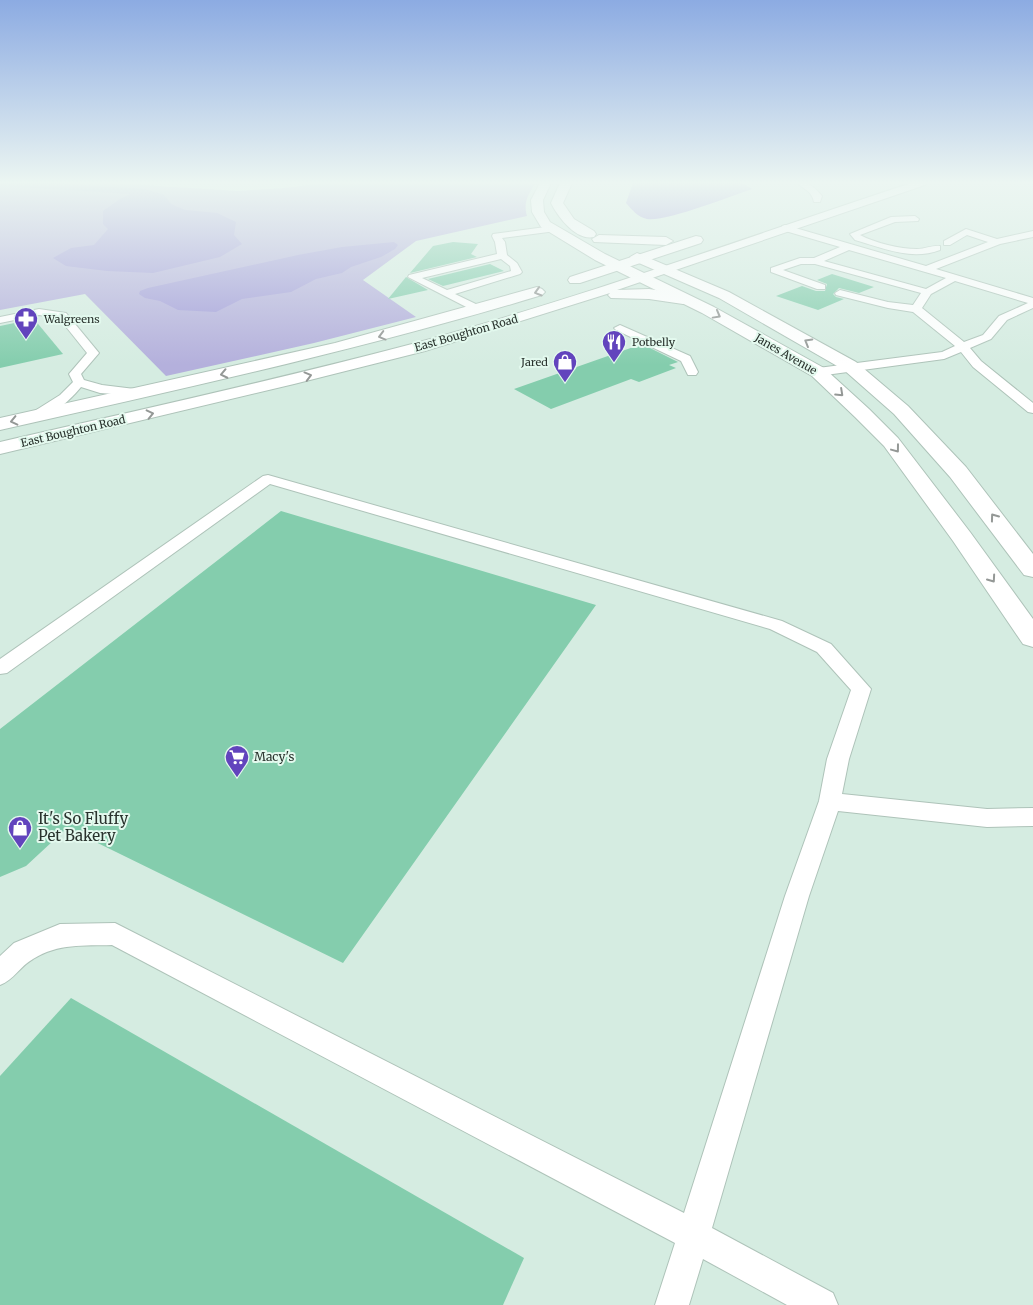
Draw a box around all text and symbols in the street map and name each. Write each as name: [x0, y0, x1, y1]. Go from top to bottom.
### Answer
one-way arrow: [534, 286, 543, 296]
pharmacy icon: Walgreens: [13, 306, 39, 340]
one-way arrow: [711, 309, 720, 319]
street label: East Boughton Road: [413, 311, 520, 354]
place label: Walgreens: [43, 312, 100, 326]
restaurant icon: Potbelly: [601, 329, 627, 363]
one-way arrow: [377, 330, 386, 341]
street label: Janes Avenue: [752, 330, 820, 378]
place label: Potbelly: [632, 335, 676, 349]
one-way arrow: [805, 338, 814, 348]
shop icon: Jared: [552, 349, 578, 383]
place label: Jared: [520, 355, 548, 369]
one-way arrow: [219, 369, 228, 379]
one-way arrow: [303, 371, 312, 381]
one-way arrow: [835, 387, 844, 396]
one-way arrow: [145, 409, 154, 420]
street label: East Boughton Road: [19, 412, 127, 450]
one-way arrow: [9, 415, 18, 425]
one-way arrow: [890, 443, 898, 452]
one-way arrow: [991, 514, 999, 523]
one-way arrow: [986, 574, 995, 583]
supermarket icon: Macy's: [224, 744, 250, 778]
place label: Macy's: [254, 749, 294, 764]
place label: It's So Fluffy Pet Bakery: [38, 809, 128, 845]
shop icon: It's So Fluffy Pet Bakery: [7, 815, 33, 849]

